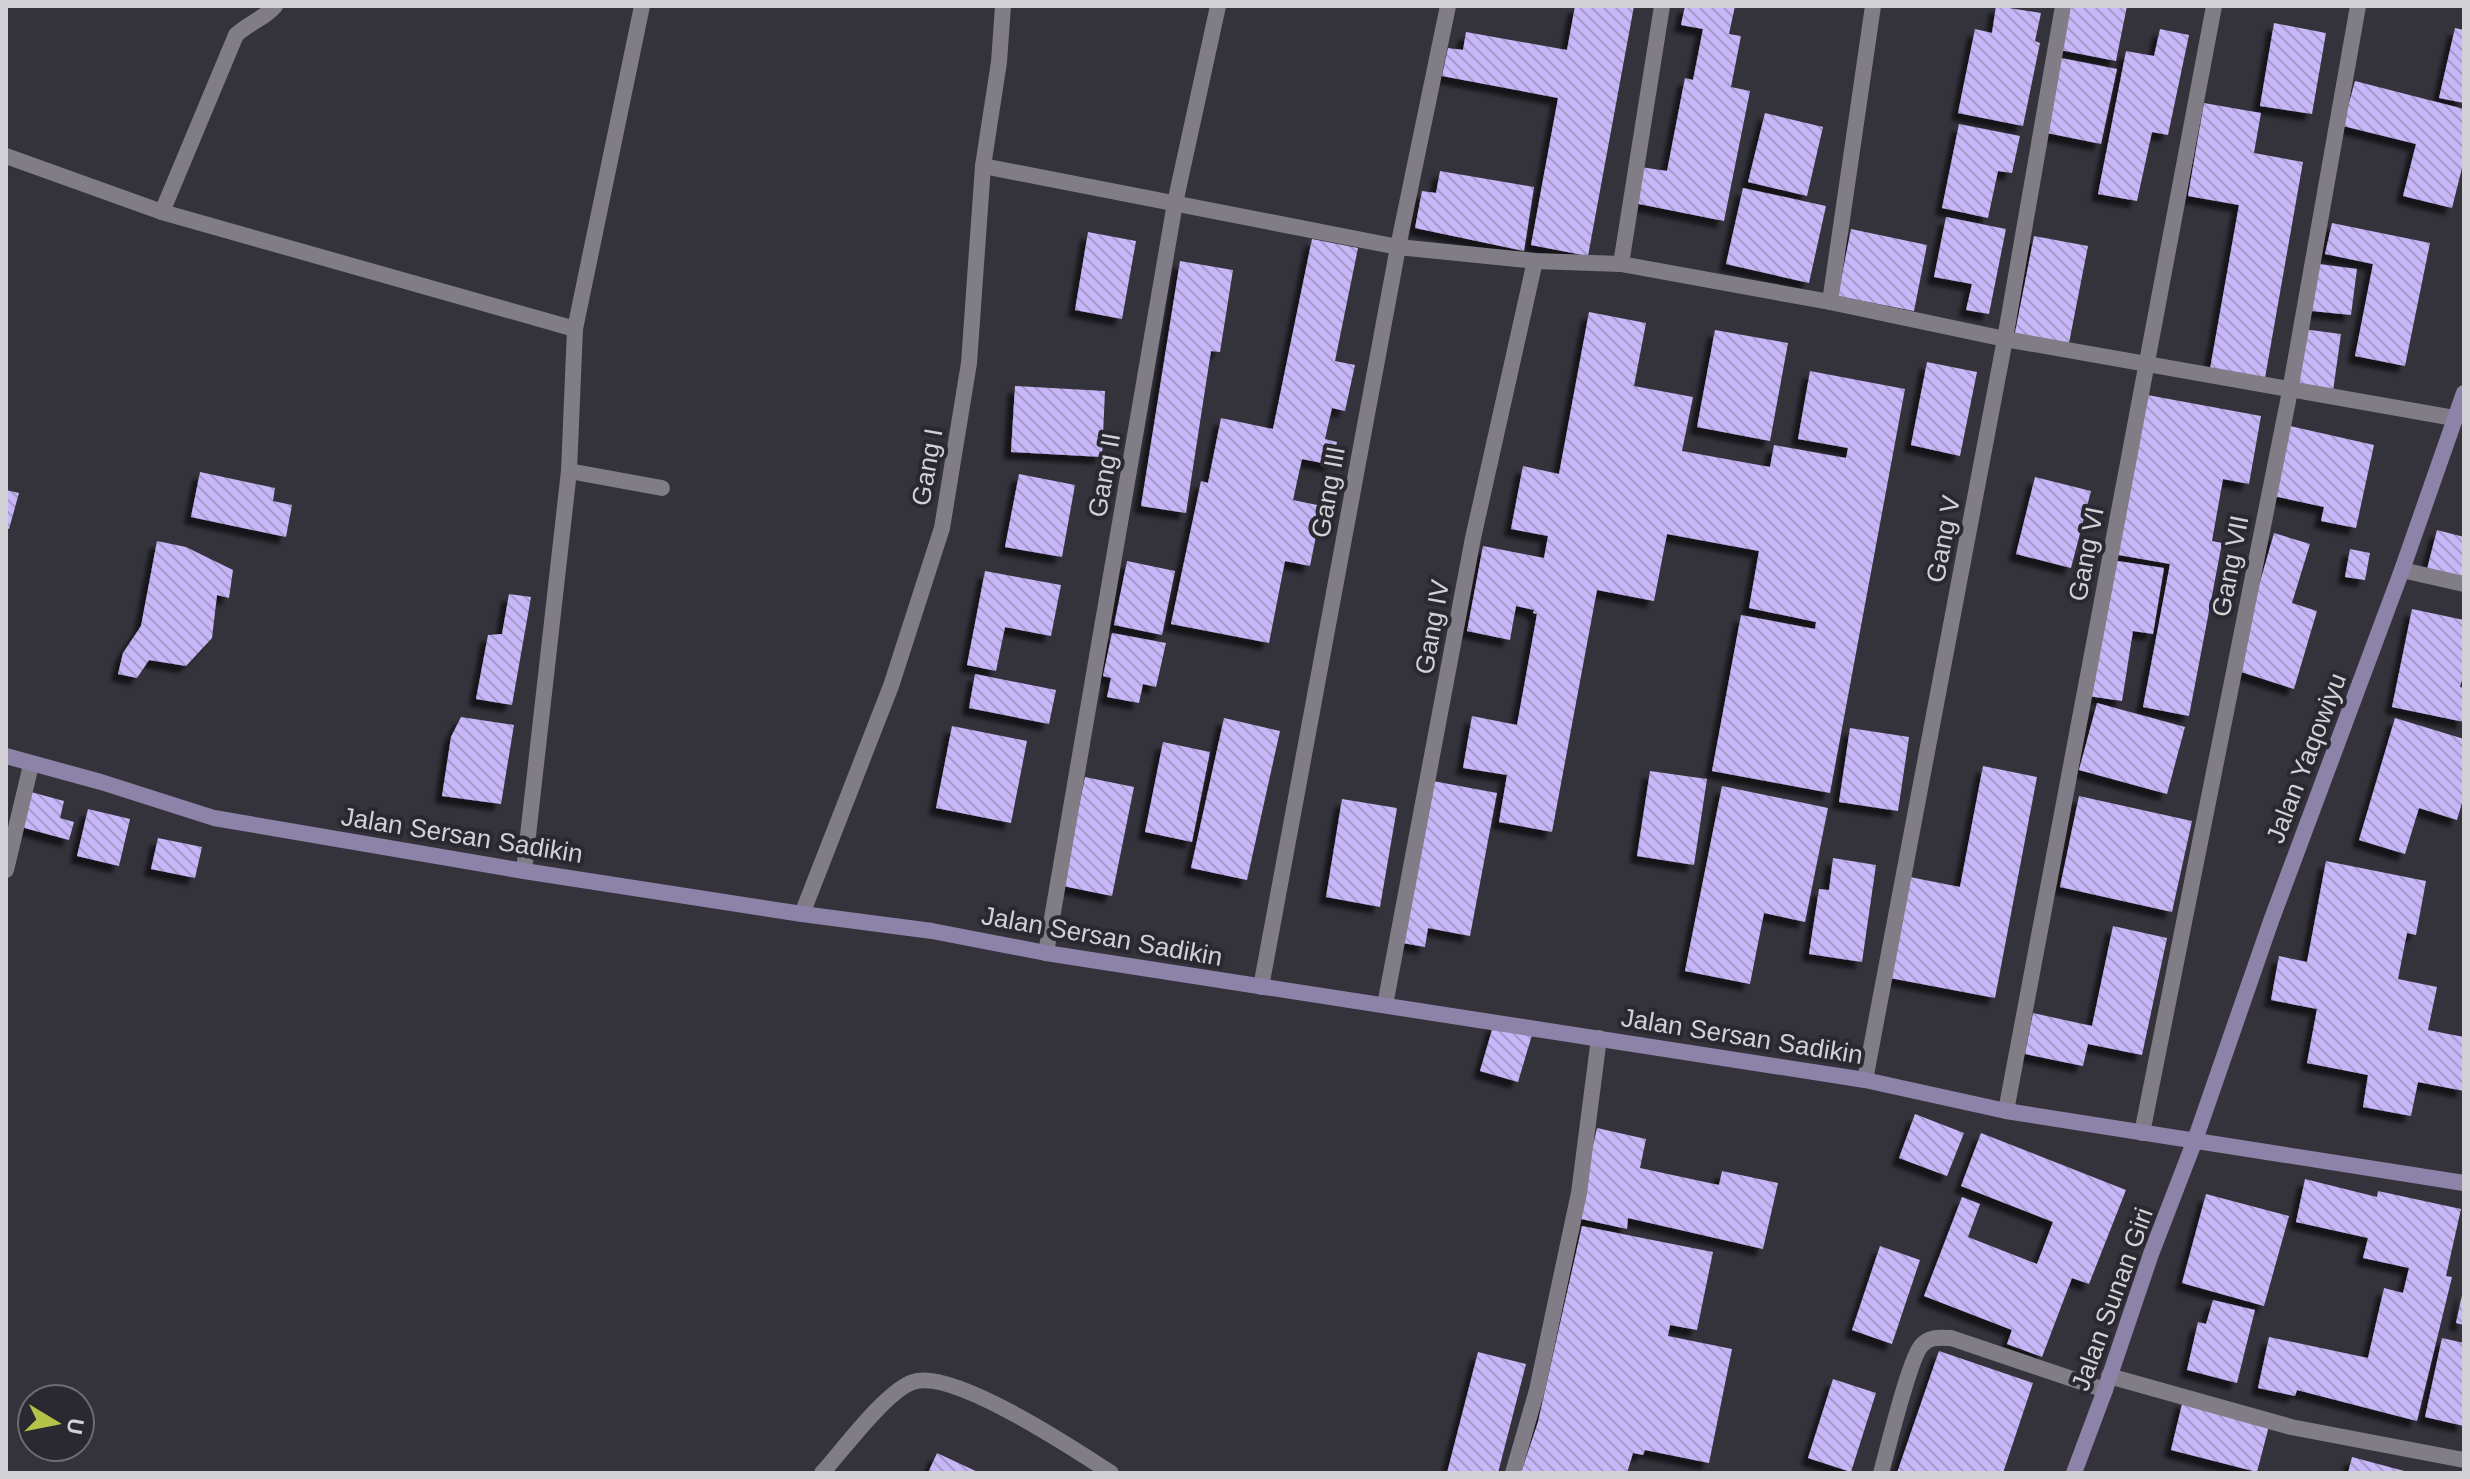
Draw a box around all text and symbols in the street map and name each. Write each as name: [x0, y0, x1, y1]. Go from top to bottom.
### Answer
street label: Gang I: [905, 426, 949, 508]
street label: Gang II: [1082, 430, 1126, 520]
street label: Gang III: [1305, 444, 1351, 540]
street label: Gang V: [1920, 492, 1966, 585]
street label: Gang VI: [2062, 504, 2110, 604]
street label: Gang VII: [2205, 513, 2255, 619]
street label: Gang IV: [1409, 577, 1455, 677]
street label: Jalan Yaqowiyu: [2260, 669, 2352, 847]
street label: Jalan Sersan Sadikin: [339, 801, 585, 869]
street label: Jalan Sersan Sadikin: [979, 900, 1225, 972]
street label: Jalan Sersan Sadikin: [1619, 1002, 1865, 1070]
street label: Jalan Sunan Giri: [2065, 1204, 2159, 1394]
north arrow: [16, 1383, 96, 1463]
text: U: [62, 1416, 89, 1436]

